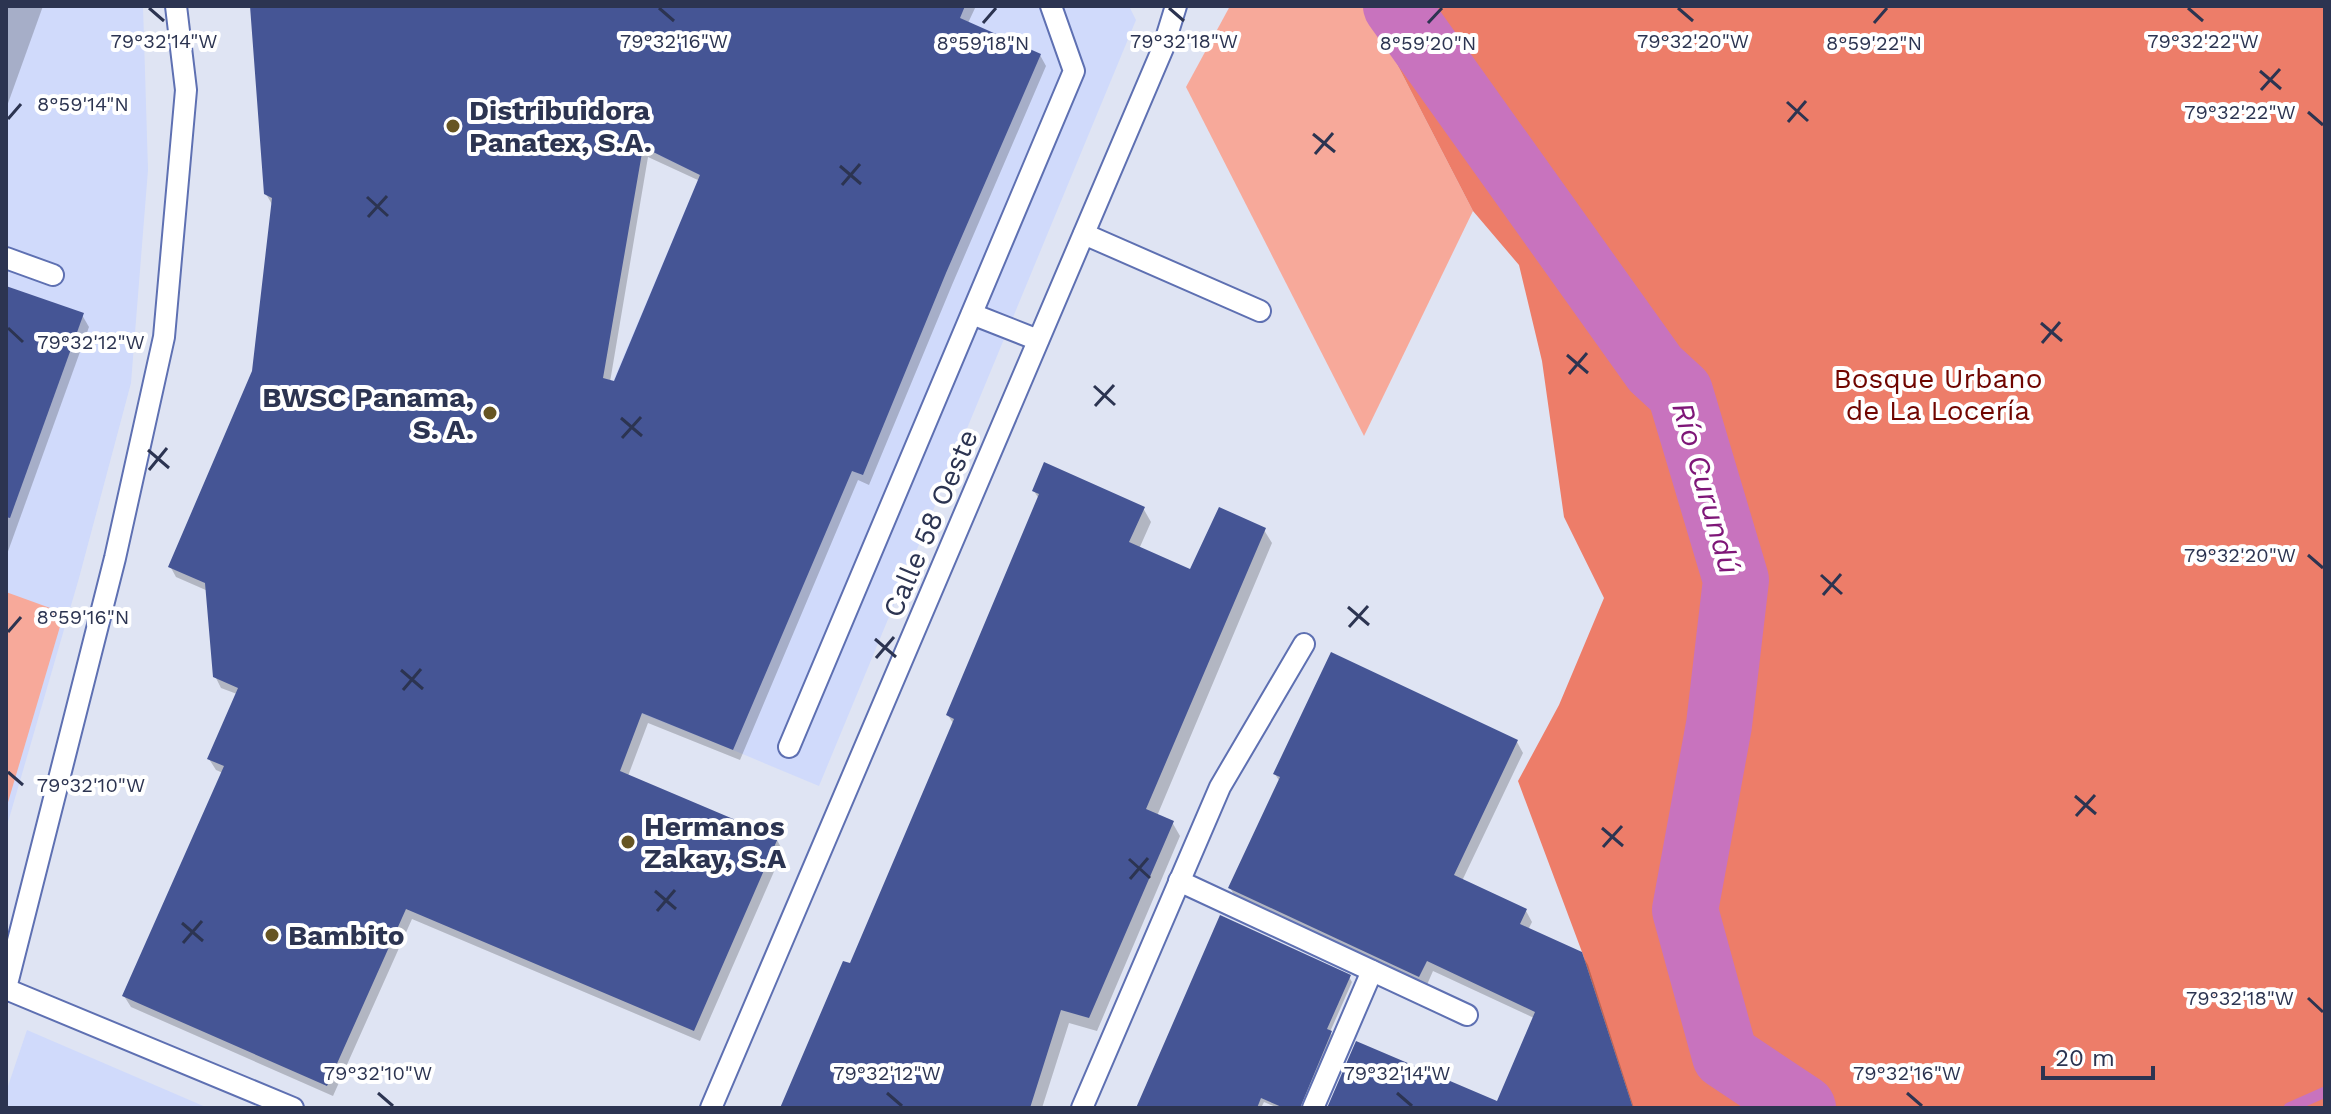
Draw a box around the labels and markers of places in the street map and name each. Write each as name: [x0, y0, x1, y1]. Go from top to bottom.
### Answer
place label: Distribuidora Panatex, S.A.: [469, 94, 652, 159]
marker: Distribuidora Panatex, S.A.: [444, 117, 462, 135]
place label: BWSC Panama, S. A.: [262, 381, 474, 446]
marker: BWSC Panama, S. A.: [481, 404, 499, 422]
place label: Hermanos Zakay, S.A: [644, 810, 786, 875]
marker: Hermanos Zakay, S.A: [619, 833, 637, 851]
place label: Bambito: [288, 919, 404, 952]
marker: Bambito: [263, 926, 281, 944]

